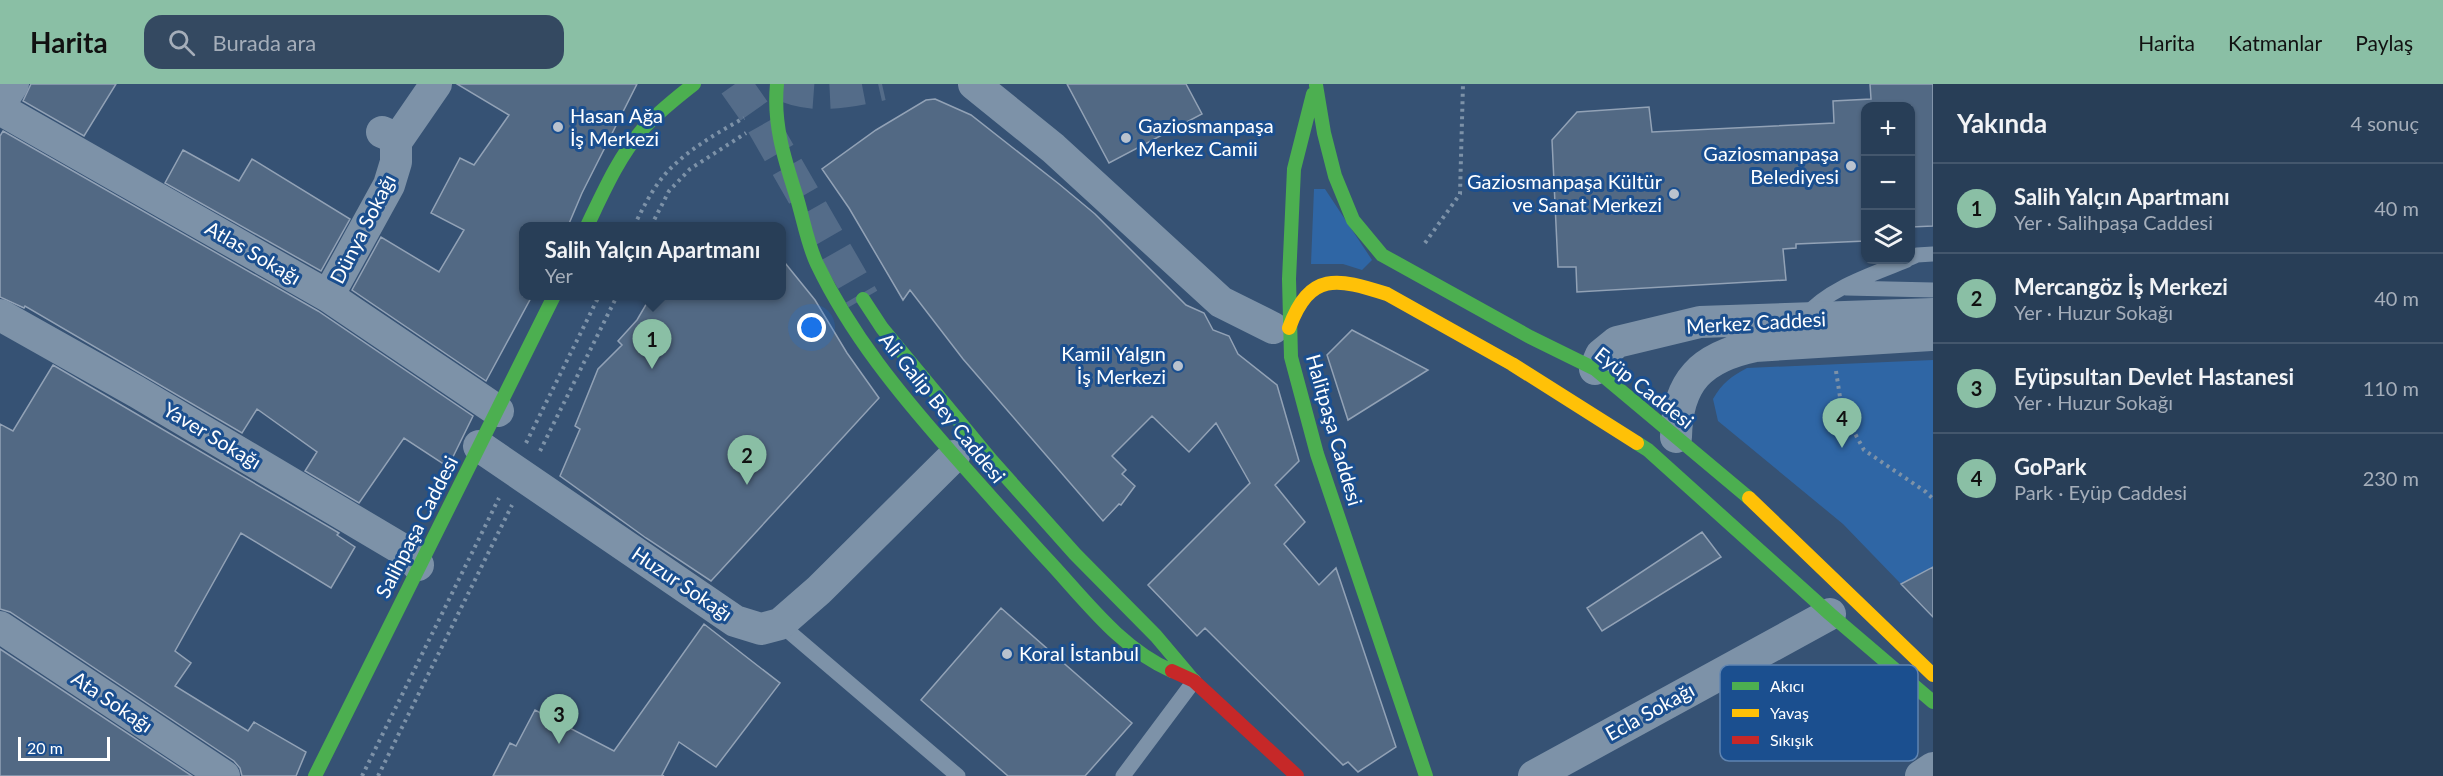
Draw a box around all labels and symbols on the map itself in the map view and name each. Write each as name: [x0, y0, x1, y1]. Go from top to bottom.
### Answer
place label: Hasan Ağa İş Merkezi: [570, 103, 663, 150]
place label: Gaziosmanpaşa Merkez Camii: [1138, 113, 1274, 160]
marker: Hasan Ağa İş Merkezi: [551, 120, 565, 134]
marker: Gaziosmanpaşa Merkez Camii: [1119, 131, 1133, 145]
place label: Gaziosmanpaşa Belediyesi: [1703, 141, 1839, 188]
marker: Gaziosmanpaşa Belediyesi: [1844, 159, 1858, 173]
place label: Gaziosmanpaşa Kültür ve Sanat Merkezi: [1467, 169, 1663, 216]
street label: Dünya Sokağı: [324, 170, 400, 287]
marker: Gaziosmanpaşa Kültür ve Sanat Merkezi: [1667, 187, 1681, 201]
street label: Atlas Sokağı: [202, 215, 305, 289]
street label: Merkez Caddesi: [1685, 306, 1827, 338]
your location: [797, 313, 826, 342]
pin: 1: [632, 320, 672, 369]
street label: Ali Galip Bey Caddesi: [875, 327, 1011, 487]
place label: Kamil Yalgın İş Merkezi: [1061, 341, 1166, 388]
street label: Eyüp Caddesi: [1590, 341, 1699, 433]
street label: Halitpaşa Caddesi: [1302, 351, 1368, 508]
marker: Kamil Yalgın İş Merkezi: [1171, 359, 1185, 373]
street label: Yaver Sokağı: [159, 397, 266, 474]
pin: 4: [1822, 398, 1862, 448]
pin: 2: [728, 436, 766, 485]
street label: Salihpaşa Caddesi: [370, 452, 462, 601]
street label: Huzur Sokağı: [628, 541, 737, 626]
place label: Koral İstanbul: [1019, 641, 1139, 665]
marker: Koral İstanbul: [1000, 647, 1014, 661]
street label: Ata Sokağı: [67, 665, 158, 737]
legend: [1720, 665, 1918, 761]
text: Akıcı: [1770, 676, 1804, 695]
street label: Ecla Sokağı: [1601, 677, 1698, 745]
pin: 3: [540, 694, 578, 744]
text: Yavaş: [1770, 703, 1809, 722]
text: Sıkışık: [1770, 730, 1814, 749]
scale bar: [18, 734, 110, 762]

